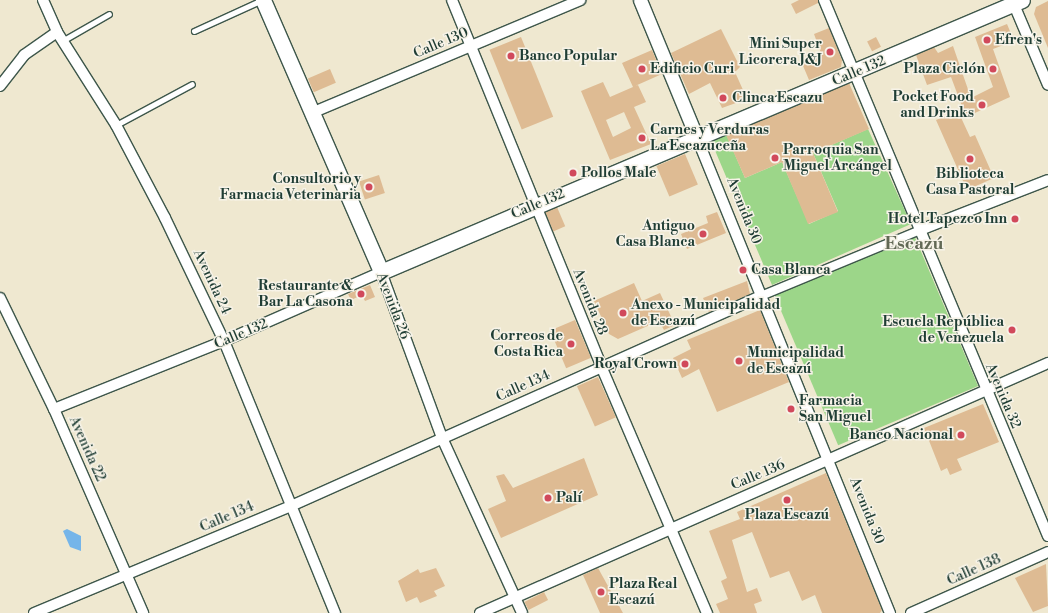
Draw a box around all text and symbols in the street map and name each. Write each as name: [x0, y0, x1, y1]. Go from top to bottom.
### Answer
street label: Calle 130: [411, 24, 471, 62]
place label: Efren's: [995, 32, 1042, 48]
marker: Efren's: [982, 35, 992, 45]
place label: Mini Super Licorera J&J: [739, 36, 822, 68]
marker: Mini Super Licorera J&J: [825, 47, 835, 57]
place label: Banco Popular: [519, 48, 617, 64]
marker: Banco Popular: [506, 51, 516, 61]
street label: Calle 132: [830, 52, 888, 90]
place label: Edificio Curi: [650, 61, 734, 77]
place label: Plaza Ciclón: [904, 61, 985, 77]
marker: Edificio Curi: [637, 64, 647, 74]
marker: Plaza Ciclón: [988, 64, 998, 74]
place label: Pocket Food and Drinks: [892, 89, 974, 122]
place label: Clinca Escazu: [732, 90, 823, 106]
marker: Clinca Escazu: [717, 92, 729, 104]
marker: Pocket Food and Drinks: [977, 100, 987, 110]
place label: Carnes y Verduras La Escazuceña: [650, 122, 769, 154]
marker: Carnes y Verduras La Escazuceña: [637, 133, 647, 143]
place label: Parroquia San Miguel Arcángel: [783, 142, 892, 174]
marker: Parroquia San Miguel Arcángel: [770, 153, 780, 163]
marker: Biblioteca Casa Pastoral: [965, 154, 975, 164]
place label: Pollos Male: [581, 165, 657, 181]
place label: Biblioteca Casa Pastoral: [926, 166, 1014, 198]
marker: Pollos Male: [568, 168, 578, 178]
place label: Consultorio y Farmacia Veterinaria: [220, 171, 361, 204]
street label: Avenida 30: [723, 175, 765, 247]
marker: Consultorio y Farmacia Veterinaria: [364, 182, 374, 192]
street label: Calle 132: [509, 185, 567, 223]
place label: Hotel Tapezco Inn: [888, 211, 1007, 227]
marker: Hotel Tapezco Inn: [1010, 214, 1020, 224]
place label: Antiguo Casa Blanca: [616, 218, 695, 250]
marker: Antiguo Casa Blanca: [698, 229, 708, 239]
district label: Escazú: [885, 233, 943, 255]
street label: Avenida 24: [190, 247, 234, 317]
place label: Casa Blanca: [751, 262, 830, 278]
marker: Casa Blanca: [738, 265, 748, 275]
street label: Avenida 28: [569, 266, 611, 338]
street label: Avenida 26: [373, 270, 413, 342]
place label: Restaurante & Bar La Casona: [258, 278, 353, 310]
marker: Restaurante & Bar La Casona: [356, 289, 366, 299]
place label: Anexo - Municipalidad de Escazú: [631, 297, 780, 330]
marker: Anexo - Municipalidad de Escazú: [618, 308, 628, 318]
place label: Escuela República de Venezuela: [883, 314, 1004, 346]
street label: Calle 132: [212, 315, 270, 353]
marker: Escuela República de Venezuela: [1007, 325, 1017, 335]
place label: Correos de Costa Rica: [490, 328, 563, 360]
marker: Correos de Costa Rica: [566, 339, 576, 349]
place label: Municipalidad de Escazú: [747, 345, 844, 378]
place label: Royal Crown: [594, 356, 677, 372]
marker: Municipalidad de Escazú: [734, 356, 744, 366]
marker: Royal Crown: [680, 359, 690, 369]
street label: Avenida 32: [982, 361, 1024, 431]
street label: Calle 134: [493, 367, 553, 405]
place label: Farmacia San Miguel: [799, 393, 871, 426]
marker: Farmacia San Miguel: [786, 404, 796, 414]
street label: Avenida 22: [65, 414, 109, 484]
place label: Banco Nacional: [849, 427, 953, 443]
marker: Banco Nacional: [956, 430, 966, 440]
street label: Calle 136: [728, 456, 788, 494]
street label: Avenida 30: [846, 475, 888, 547]
place label: Palí: [556, 490, 582, 506]
marker: Palí: [543, 493, 553, 503]
marker: Plaza Escazú: [782, 495, 792, 505]
street label: Calle 134: [197, 498, 257, 536]
place label: Plaza Escazú: [745, 507, 829, 523]
street label: Calle 138: [944, 551, 1004, 589]
place label: Plaza Real Escazú: [609, 576, 677, 608]
marker: Plaza Real Escazú: [596, 587, 606, 597]

